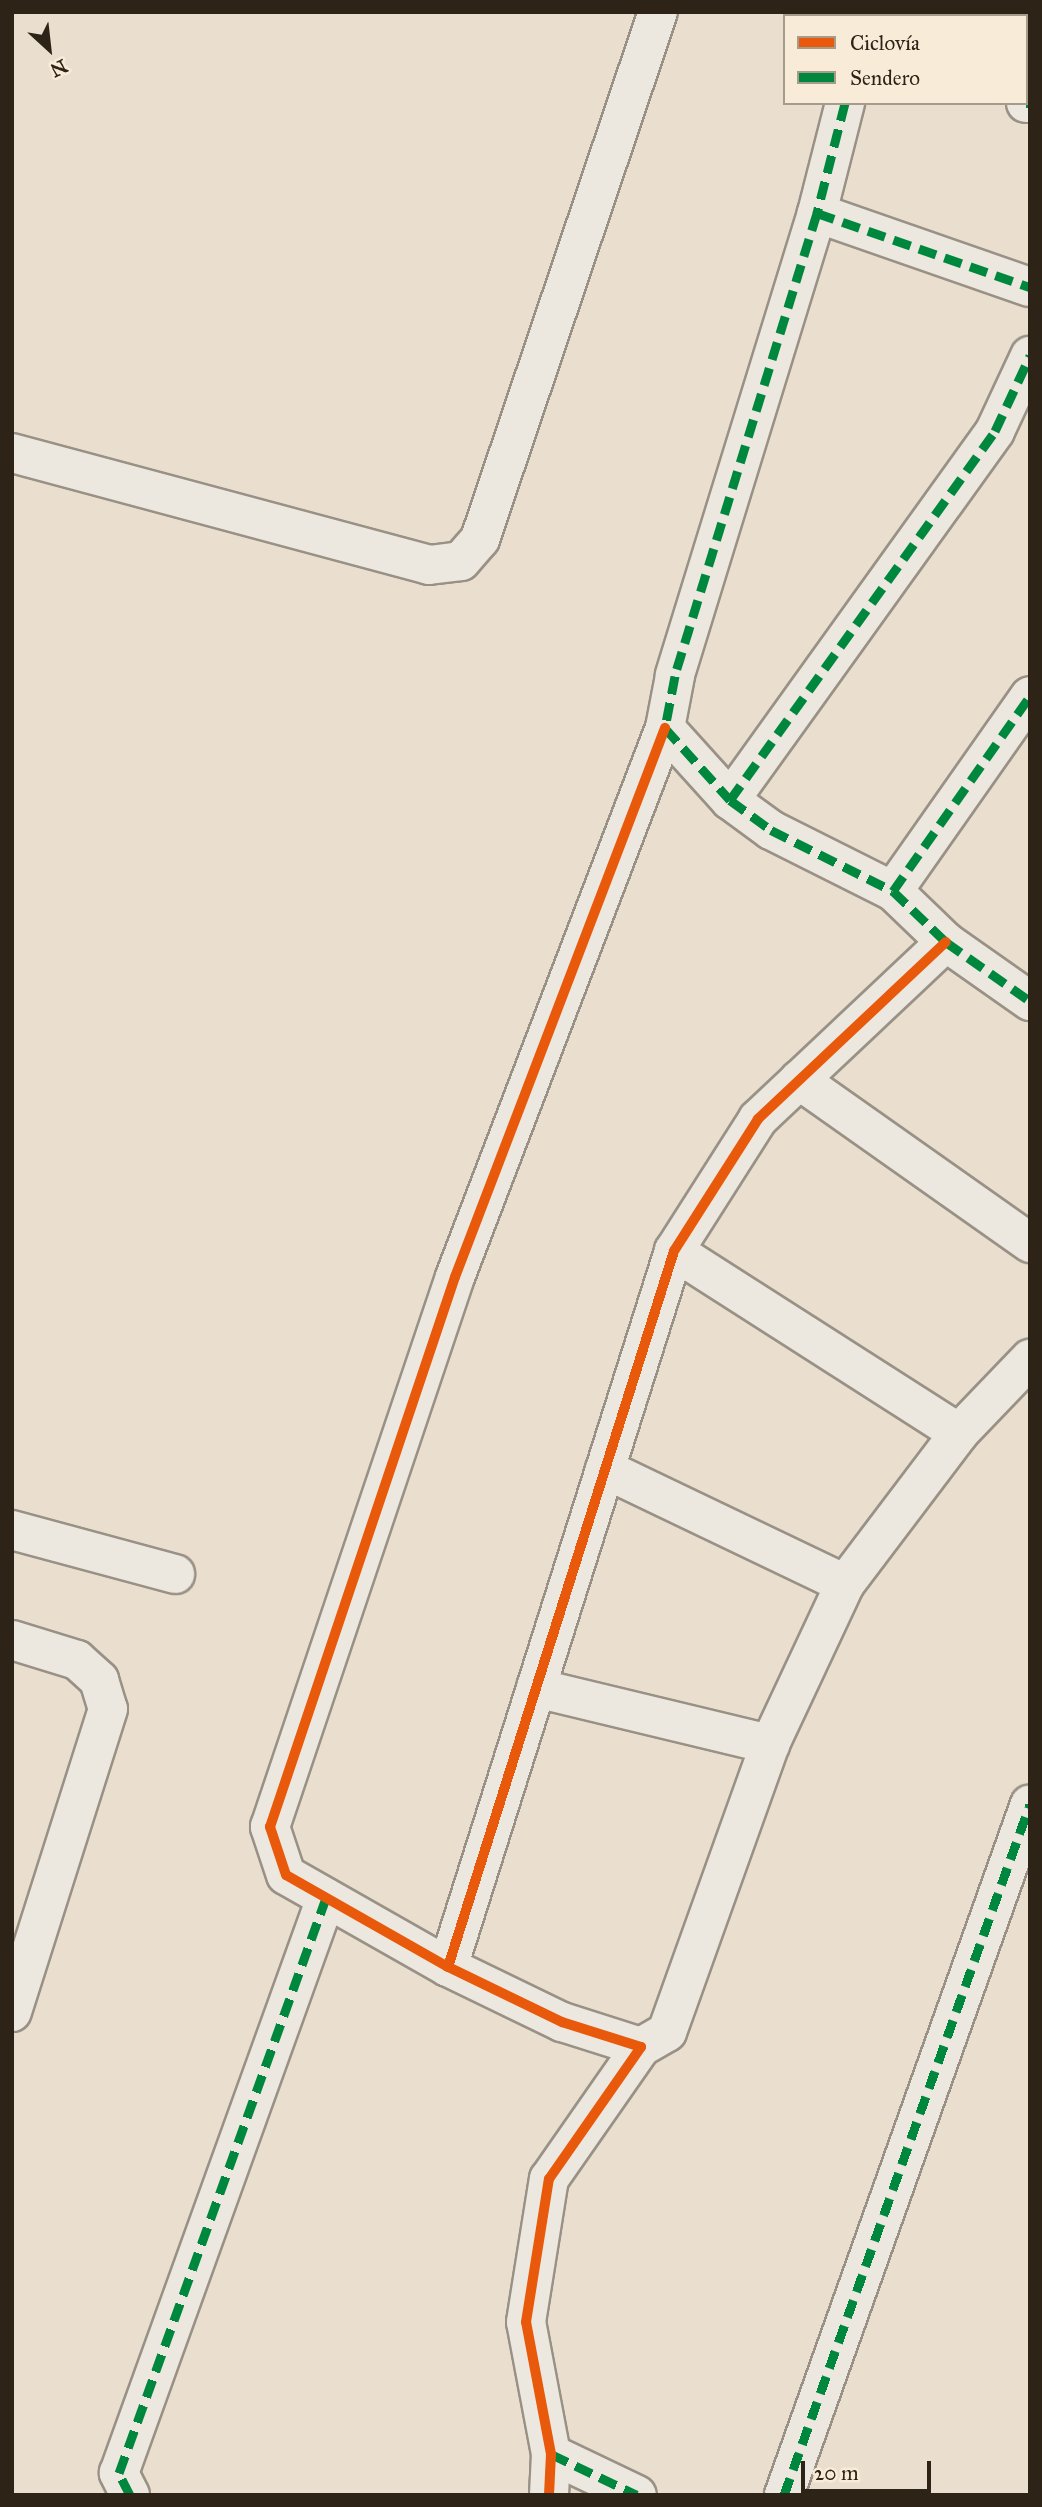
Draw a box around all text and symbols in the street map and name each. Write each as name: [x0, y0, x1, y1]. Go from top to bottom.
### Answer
north arrow: [14, 14, 84, 84]
legend: [783, 14, 1028, 105]
text: Ciclovía: [850, 30, 920, 56]
text: N: [46, 54, 71, 82]
text: Sendero: [850, 65, 920, 91]
scale bar: [804, 2448, 934, 2492]
text: 20 m: [814, 2460, 859, 2486]

